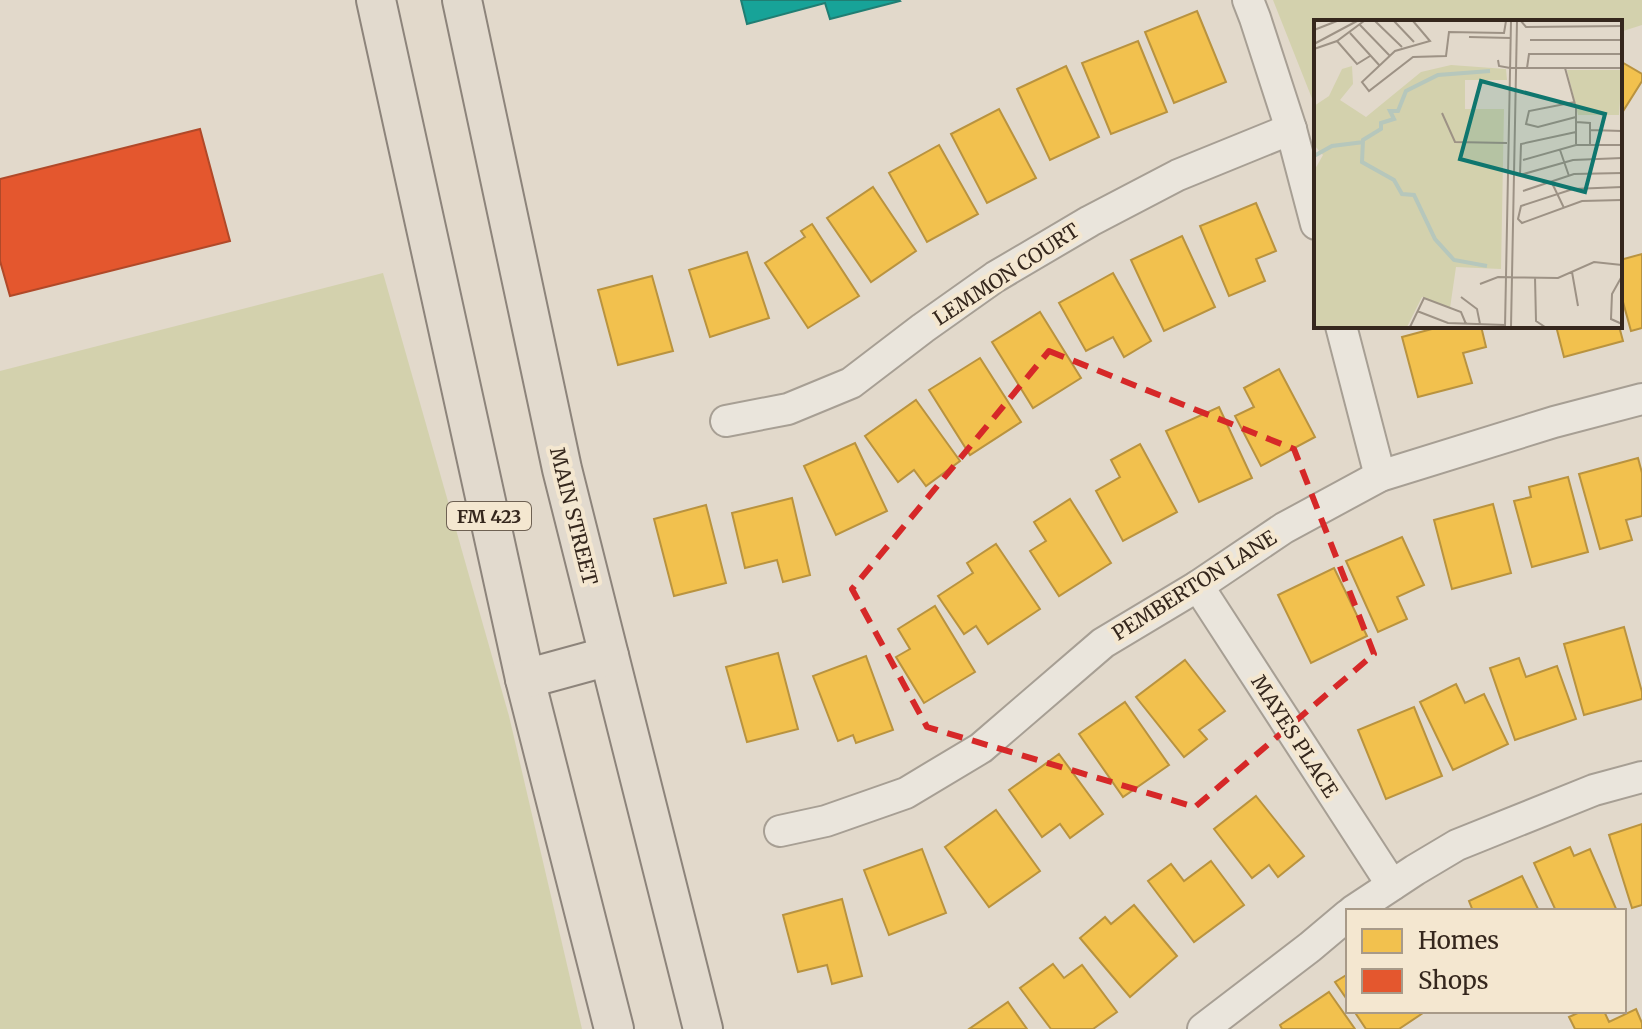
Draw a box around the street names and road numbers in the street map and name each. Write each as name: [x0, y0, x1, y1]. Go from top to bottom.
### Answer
street label: LEMMON COURT: [928, 217, 1084, 330]
street label: MAIN STREET: [545, 445, 603, 587]
road number: FM 423: [447, 502, 531, 530]
street label: PEMBERTON LANE: [1107, 524, 1281, 646]
street label: MAYES PLACE: [1246, 670, 1344, 802]

